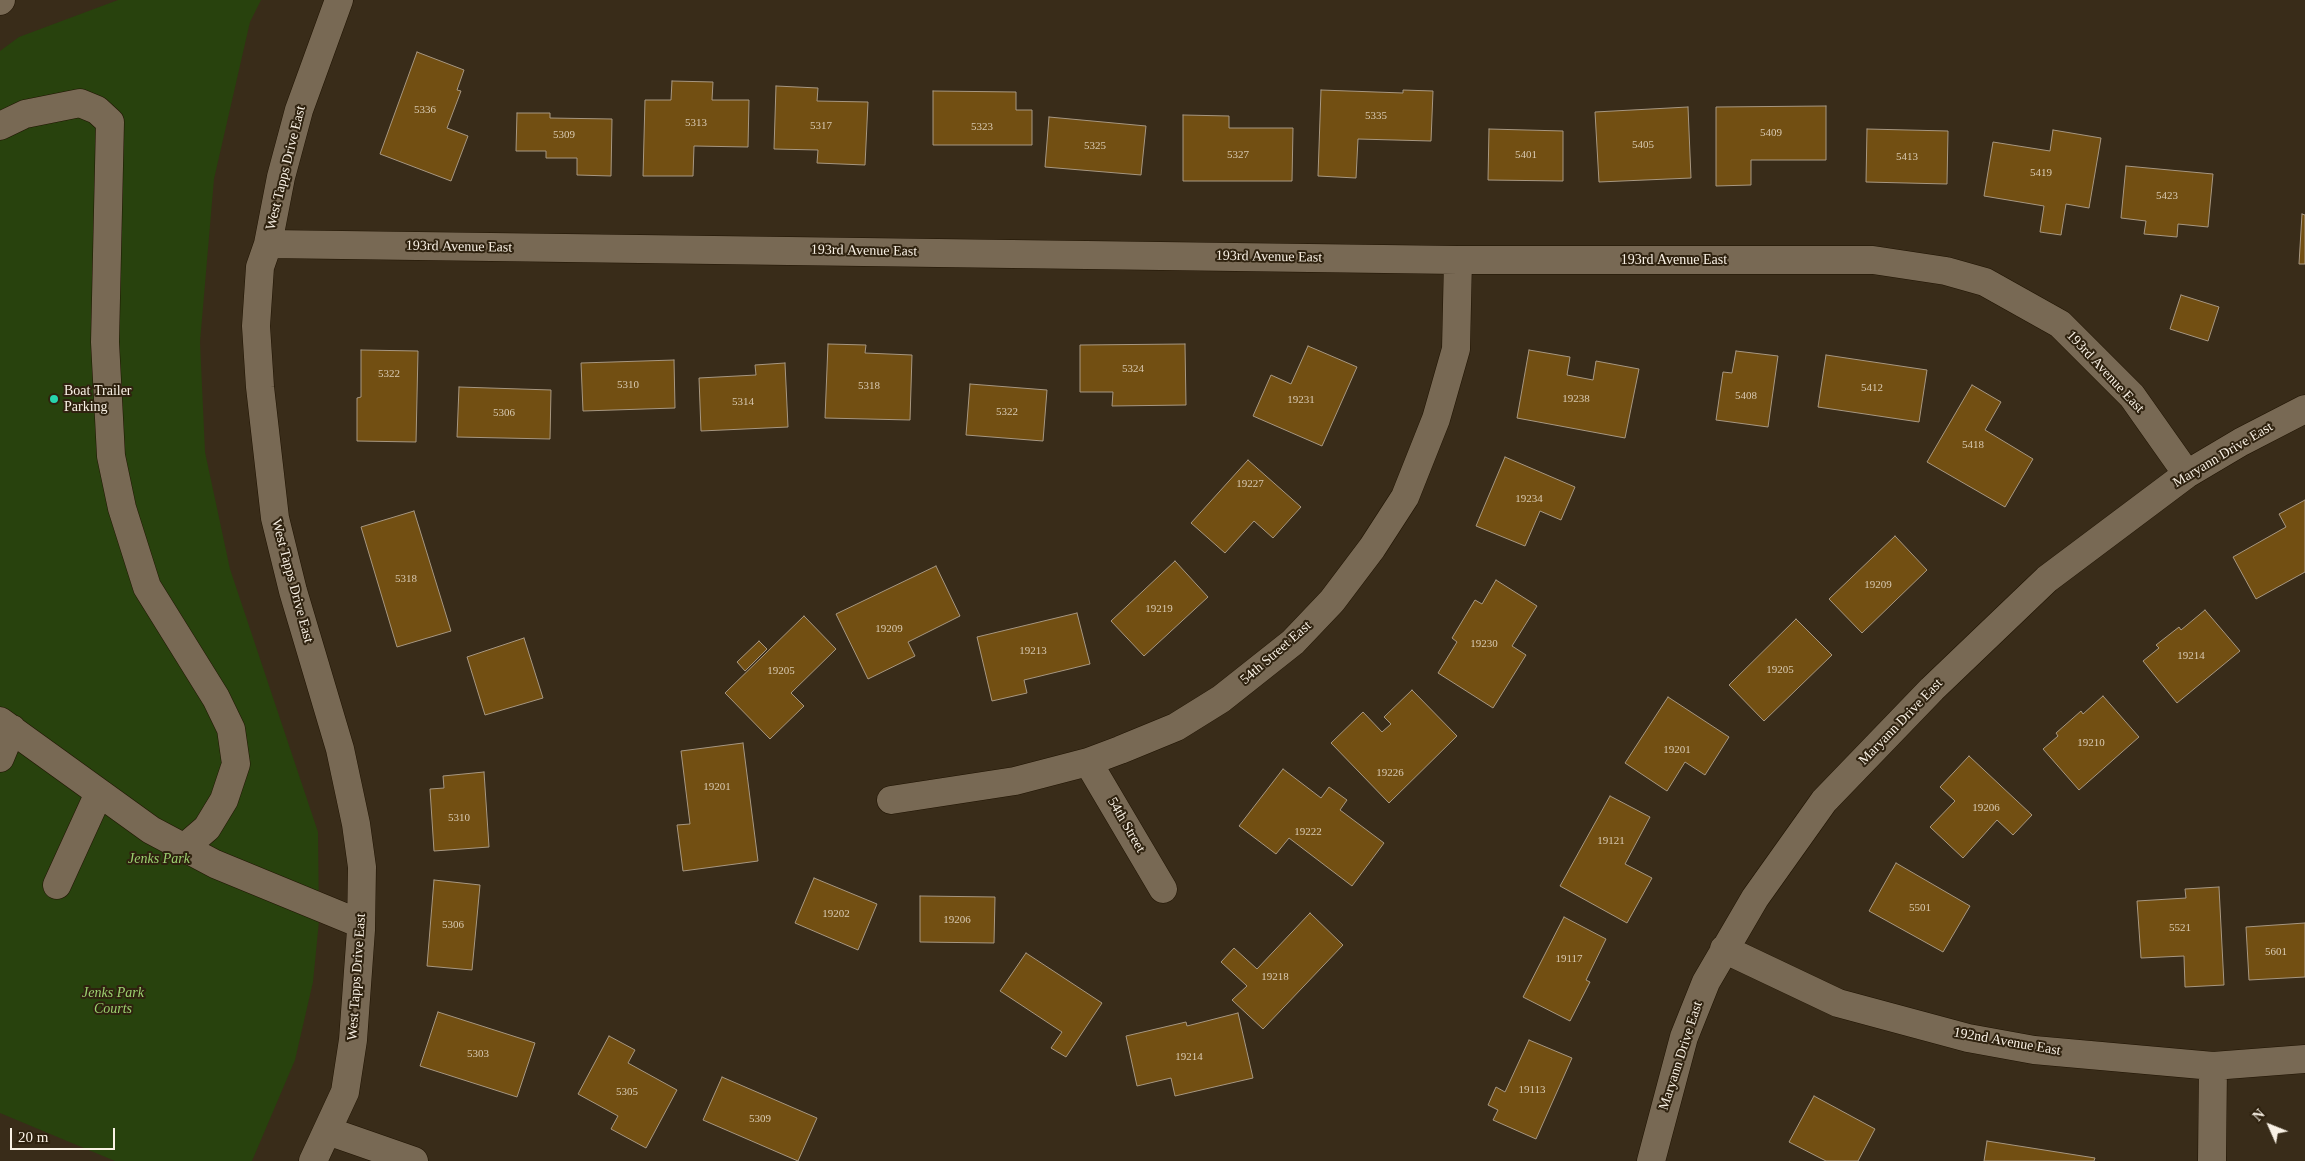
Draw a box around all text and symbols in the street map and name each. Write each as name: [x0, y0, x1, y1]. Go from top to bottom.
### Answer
house number: 5336: [414, 103, 436, 117]
street label: West Tapps Drive East: [262, 104, 310, 232]
house number: 5335: [1365, 109, 1387, 123]
house number: 5313: [685, 116, 707, 130]
house number: 5317: [810, 119, 832, 133]
house number: 5323: [971, 120, 993, 134]
house number: 5409: [1760, 126, 1782, 140]
house number: 5309: [553, 128, 575, 142]
house number: 5405: [1632, 138, 1654, 152]
house number: 5325: [1084, 139, 1106, 153]
house number: 5327: [1227, 148, 1249, 162]
house number: 5401: [1515, 148, 1537, 162]
house number: 5413: [1896, 150, 1918, 164]
house number: 5419: [2030, 166, 2052, 180]
house number: 5423: [2156, 189, 2178, 203]
street label: 193rd Avenue East: [406, 238, 512, 256]
street label: 193rd Avenue East: [811, 242, 917, 260]
street label: 193rd Avenue East: [1216, 248, 1322, 266]
street label: 193rd Avenue East: [1621, 252, 1727, 268]
street label: 193rd Avenue East: [2063, 327, 2147, 417]
house number: 5324: [1122, 362, 1144, 376]
house number: 5322: [378, 367, 400, 381]
house number: 5310: [617, 378, 639, 392]
house number: 5318: [858, 379, 880, 393]
house number: 5412: [1861, 381, 1883, 395]
place label: Boat Trailer Parking: [64, 383, 132, 416]
house number: 5408: [1735, 389, 1757, 403]
house number: 19238: [1562, 392, 1590, 406]
marker: Boat Trailer Parking: [48, 393, 60, 405]
house number: 19231: [1287, 393, 1315, 407]
house number: 5314: [732, 395, 754, 409]
house number: 5322: [996, 405, 1018, 419]
house number: 5306: [493, 406, 515, 420]
street label: Maryann Drive East: [2170, 419, 2276, 491]
house number: 5418: [1962, 438, 1984, 452]
house number: 19227: [1236, 477, 1264, 491]
house number: 19234: [1515, 492, 1543, 506]
street label: West Tapps Drive East: [267, 517, 317, 645]
house number: 5318: [395, 572, 417, 586]
house number: 19209: [1864, 578, 1892, 592]
house number: 19219: [1145, 602, 1173, 616]
street label: 54th Street East: [1237, 618, 1315, 688]
house number: 19209: [875, 622, 903, 636]
house number: 19230: [1470, 637, 1498, 651]
house number: 19213: [1019, 644, 1047, 658]
house number: 19214: [2177, 649, 2205, 663]
house number: 19205: [1766, 663, 1794, 677]
house number: 19205: [767, 664, 795, 678]
street label: Maryann Drive East: [1856, 675, 1946, 769]
house number: 19210: [2077, 736, 2105, 750]
house number: 19201: [1663, 743, 1691, 757]
house number: 19226: [1376, 766, 1404, 780]
house number: 19201: [703, 780, 731, 794]
street label: 54th Street: [1103, 794, 1149, 856]
house number: 19206: [1972, 801, 2000, 815]
house number: 5310: [448, 811, 470, 825]
house number: 19222: [1294, 825, 1322, 839]
house number: 19121: [1597, 834, 1625, 848]
park label: Jenks Park: [128, 851, 190, 867]
house number: 5501: [1909, 901, 1931, 915]
house number: 19202: [822, 907, 850, 921]
street label: West Tapps Drive East: [344, 913, 370, 1041]
house number: 19206: [943, 913, 971, 927]
house number: 5306: [442, 918, 464, 932]
house number: 5521: [2169, 921, 2191, 935]
house number: 5601: [2265, 945, 2287, 959]
house number: 19117: [1555, 952, 1583, 966]
house number: 19218: [1261, 970, 1289, 984]
park label: Jenks Park Courts: [82, 985, 144, 1018]
street label: Maryann Drive East: [1655, 999, 1707, 1113]
street label: 192nd Avenue East: [1952, 1024, 2062, 1060]
house number: 5303: [467, 1047, 489, 1061]
house number: 19214: [1175, 1050, 1203, 1064]
house number: 19113: [1518, 1083, 1546, 1097]
house number: 5305: [616, 1085, 638, 1099]
north arrow: [2245, 1101, 2295, 1151]
text: N: [2250, 1106, 2268, 1124]
house number: 5309: [749, 1112, 771, 1126]
scale bar: [12, 1118, 118, 1150]
text: 20 m: [18, 1129, 48, 1145]

